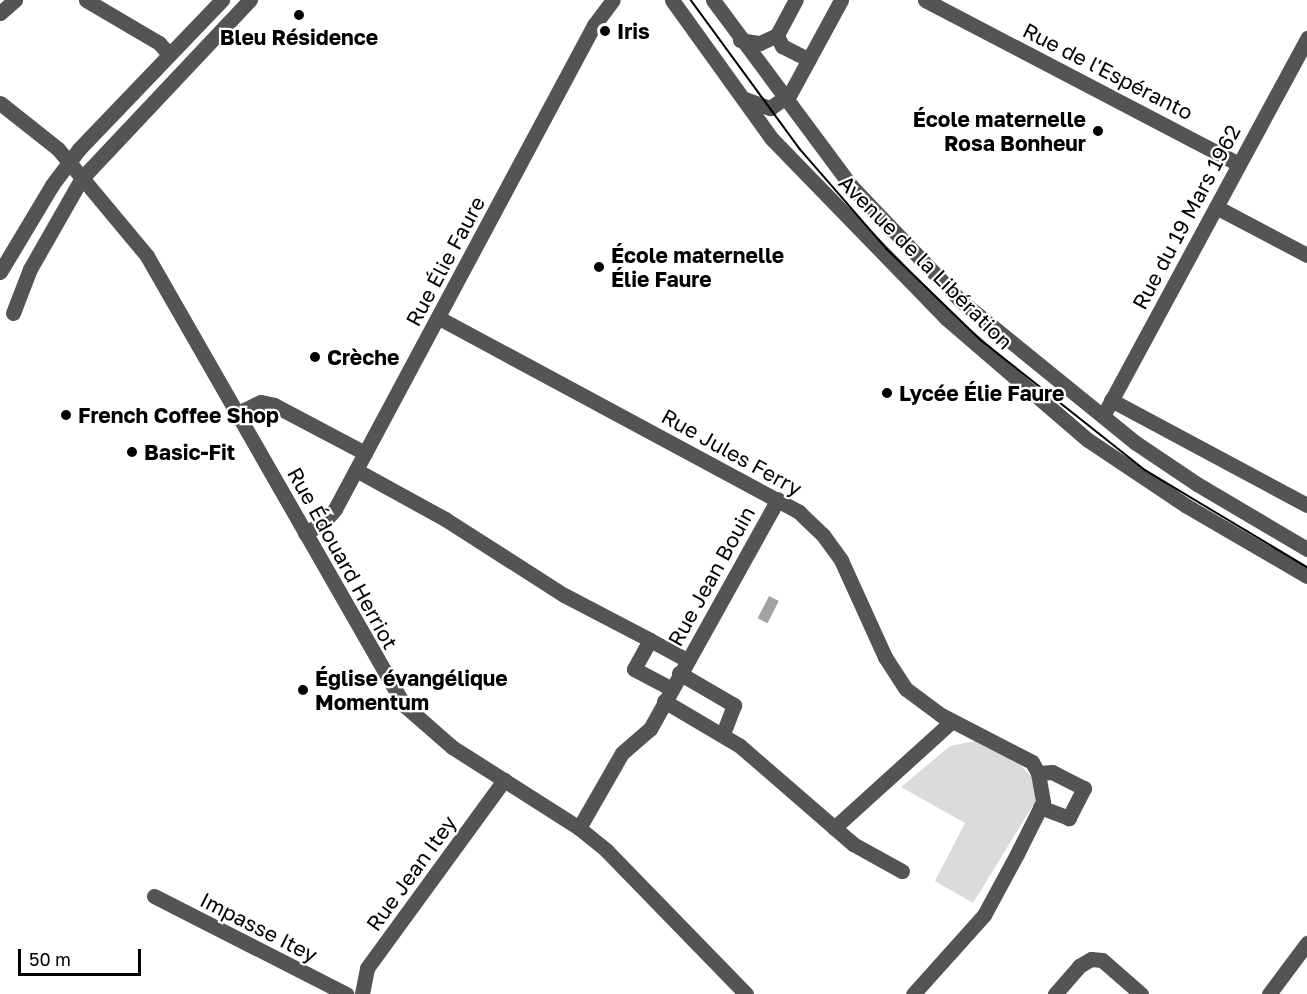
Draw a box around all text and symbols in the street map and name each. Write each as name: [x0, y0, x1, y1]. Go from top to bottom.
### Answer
marker: Bleu Résidence: [292, 8, 306, 22]
street label: Rue de l'Espéranto: [1019, 17, 1197, 125]
place label: Iris: [617, 18, 650, 44]
place label: Bleu Résidence: [220, 24, 378, 50]
marker: Iris: [598, 24, 612, 38]
place label: École maternelle Rosa Bonheur: [913, 106, 1086, 156]
street label: Rue du 19 Mars 1962: [1127, 120, 1245, 314]
marker: École maternelle Rosa Bonheur: [1091, 124, 1105, 138]
street label: Avenue de la Libération: [834, 170, 1018, 354]
street label: Rue Élie Faure: [400, 192, 490, 330]
place label: École maternelle Élie Faure: [611, 242, 784, 292]
marker: École maternelle Élie Faure: [592, 260, 606, 274]
place label: Crèche: [327, 344, 399, 370]
marker: Crèche: [308, 350, 322, 364]
place label: Lycée Élie Faure: [899, 380, 1064, 406]
marker: Lycée Élie Faure: [880, 386, 894, 400]
place label: French Coffee Shop: [78, 402, 279, 428]
street label: Rue Jules Ferry: [657, 403, 807, 501]
marker: French Coffee Shop: [59, 408, 73, 422]
place label: Basic-Fit: [144, 439, 235, 465]
marker: Basic-Fit: [125, 445, 139, 459]
street label: Rue Édouard Herriot: [283, 463, 403, 653]
street label: Rue Jean Bouin: [662, 502, 760, 650]
place label: Église évangélique Momentum: [315, 665, 508, 715]
marker: Église évangélique Momentum: [296, 683, 310, 697]
street label: Rue Jean Itey: [361, 810, 461, 936]
street label: Impasse Itey: [196, 887, 322, 967]
scale bar: [21, 937, 144, 975]
text: 50 m: [29, 948, 71, 970]

